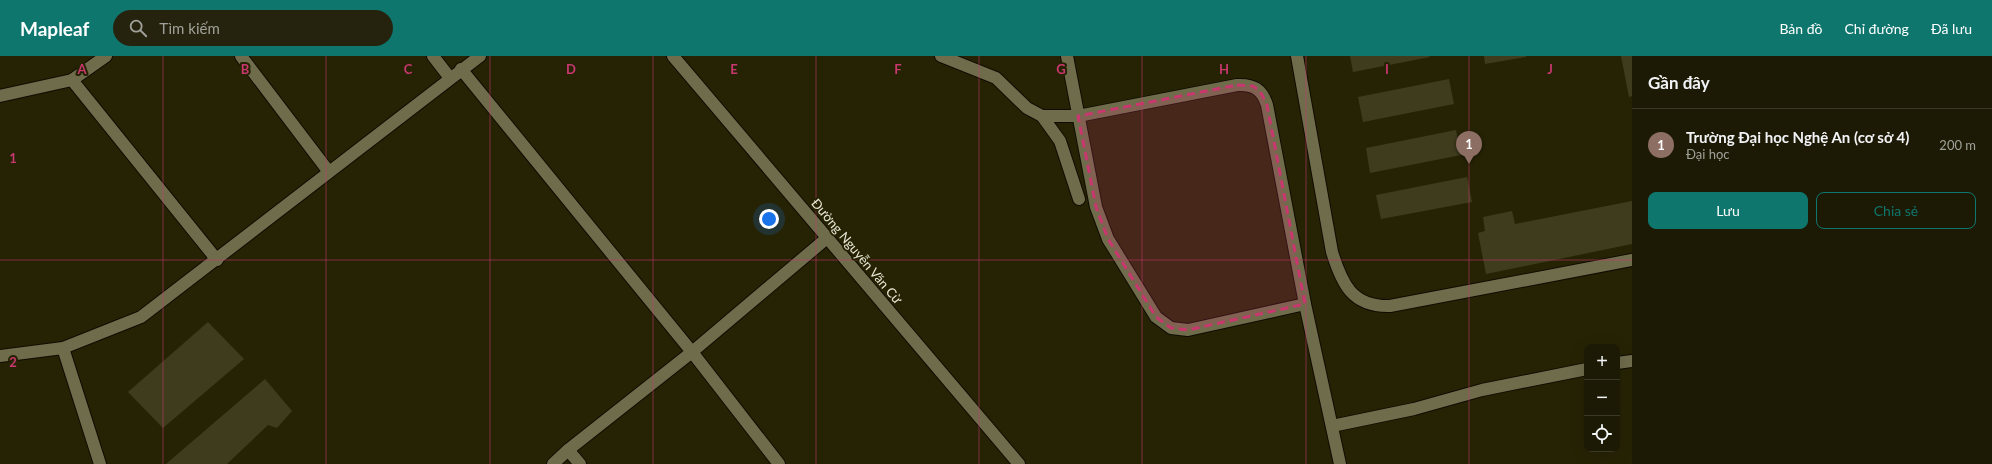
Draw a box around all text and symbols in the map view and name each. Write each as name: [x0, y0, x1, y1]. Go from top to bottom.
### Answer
search box: [113, 10, 393, 46]
text: Mapleaf: [20, 17, 89, 40]
icon: search: [127, 17, 149, 39]
text: Tìm kiếm: [159, 19, 220, 37]
text: Bản đồ: [1779, 20, 1822, 37]
text: Chỉ đường: [1844, 20, 1909, 37]
text: Đã lưu: [1931, 20, 1972, 37]
text: A: [76, 61, 87, 77]
text: B: [241, 61, 250, 77]
text: C: [404, 61, 413, 77]
text: D: [566, 61, 576, 77]
text: E: [730, 61, 738, 77]
text: F: [894, 61, 902, 77]
text: G: [1056, 61, 1066, 77]
text: H: [1219, 61, 1229, 77]
text: I: [1385, 61, 1389, 77]
text: J: [1547, 61, 1553, 77]
text: Gần đây: [1648, 72, 1710, 93]
text: Trường Đại học Nghệ An (cơ sở 4): [1686, 128, 1909, 146]
pin: 1: [1456, 131, 1482, 164]
text: 1: [1657, 137, 1665, 153]
text: 200 m: [1939, 137, 1976, 153]
text: Đại học: [1686, 146, 1730, 162]
text: 1: [9, 150, 17, 166]
button: Lưu: [1648, 192, 1808, 229]
button: Chia sẻ: [1816, 192, 1976, 229]
street label: Đường Nguyễn Văn Cừ: [808, 195, 906, 307]
your location: [759, 209, 779, 229]
map controls: [1584, 344, 1620, 452]
button: +: [1584, 344, 1620, 380]
text: 2: [9, 354, 17, 370]
button: −: [1584, 380, 1620, 416]
button: locate: [1584, 416, 1620, 452]

